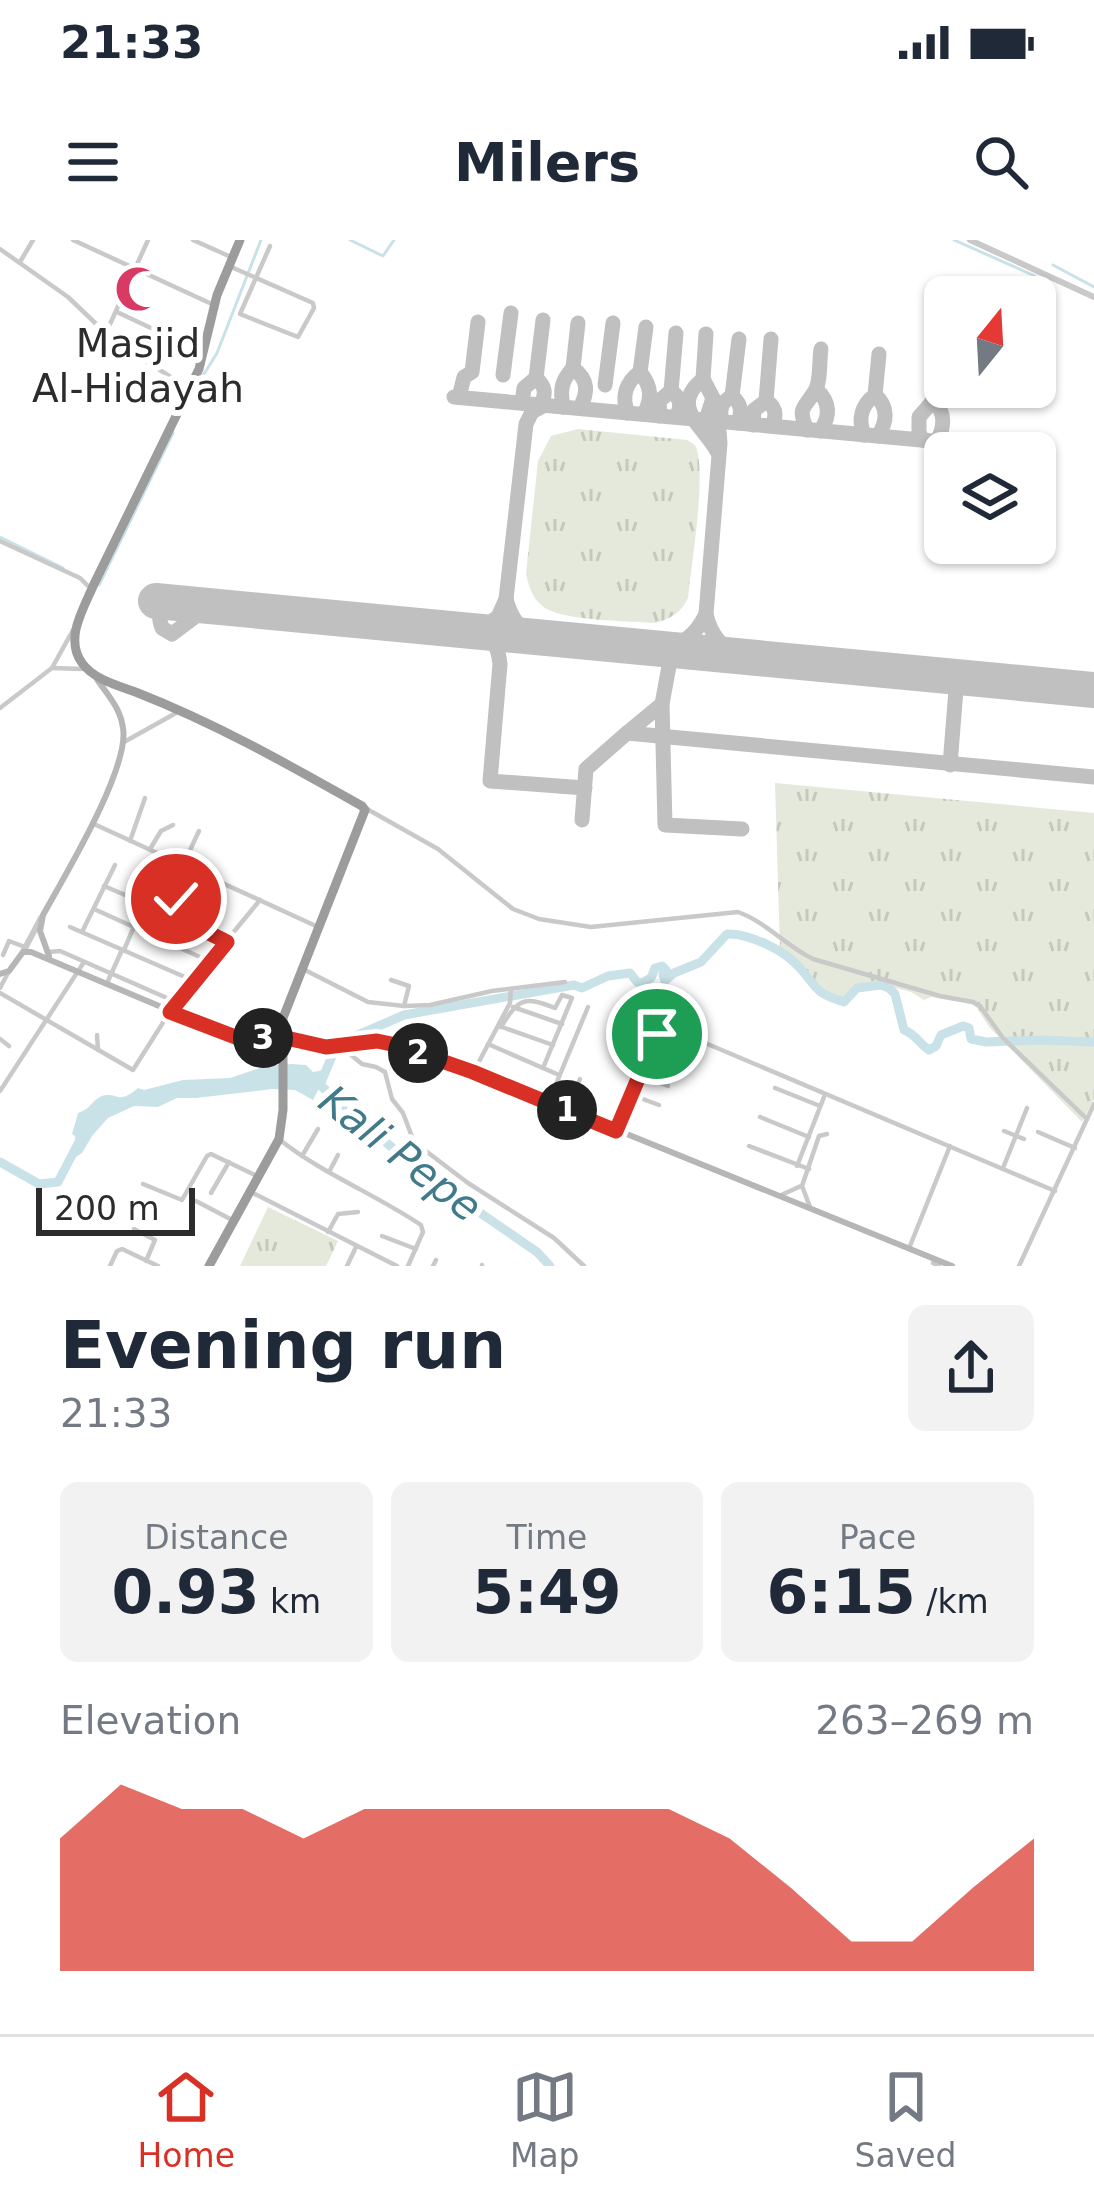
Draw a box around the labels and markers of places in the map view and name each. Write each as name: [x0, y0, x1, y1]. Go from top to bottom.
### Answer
mosque icon: Masjid Al-Hidayah: [113, 264, 163, 314]
place label: Masjid Al-Hidayah: [32, 321, 244, 411]
pin: [125, 848, 227, 950]
pin: [606, 983, 708, 1085]
pin: 3: [233, 1008, 293, 1068]
pin: 2: [388, 1023, 448, 1083]
pin: 1: [537, 1080, 597, 1140]

